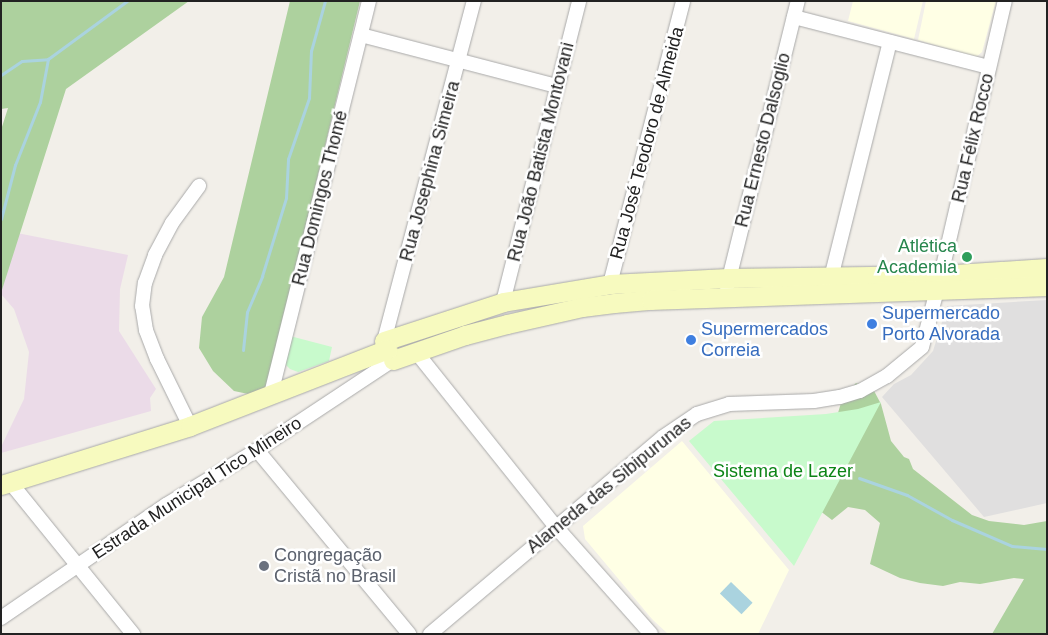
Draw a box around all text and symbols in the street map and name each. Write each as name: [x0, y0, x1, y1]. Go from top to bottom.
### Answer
street label: Rua José Teodoro de Almeida: [605, 24, 689, 262]
street label: Rua João Batista Montovani: [503, 40, 579, 264]
street label: Rua Ernesto Dalsoglio: [731, 50, 795, 230]
street label: Rua Félix Rocco: [948, 71, 998, 205]
street label: Rua Josephina Simeira: [395, 78, 465, 264]
street label: Rua Domingos Thomé: [288, 108, 352, 288]
place label: Atlética Academia: [877, 236, 957, 278]
marker: Atlética Academia: [961, 251, 973, 263]
place label: Supermercado Porto Alvorada: [882, 303, 1001, 346]
marker: Supermercado Porto Alvorada: [866, 318, 878, 330]
place label: Supermercados Correia: [701, 319, 828, 362]
marker: Supermercados Correia: [685, 334, 697, 346]
street label: Estrada Municipal Tico Mineiro: [88, 412, 306, 564]
street label: Alameda das Sibipurunas: [522, 412, 696, 558]
park label: Sistema de Lazer: [713, 460, 853, 482]
place label: Congregação Cristã no Brasil: [274, 545, 396, 588]
marker: Congregação Cristã no Brasil: [258, 560, 270, 572]

